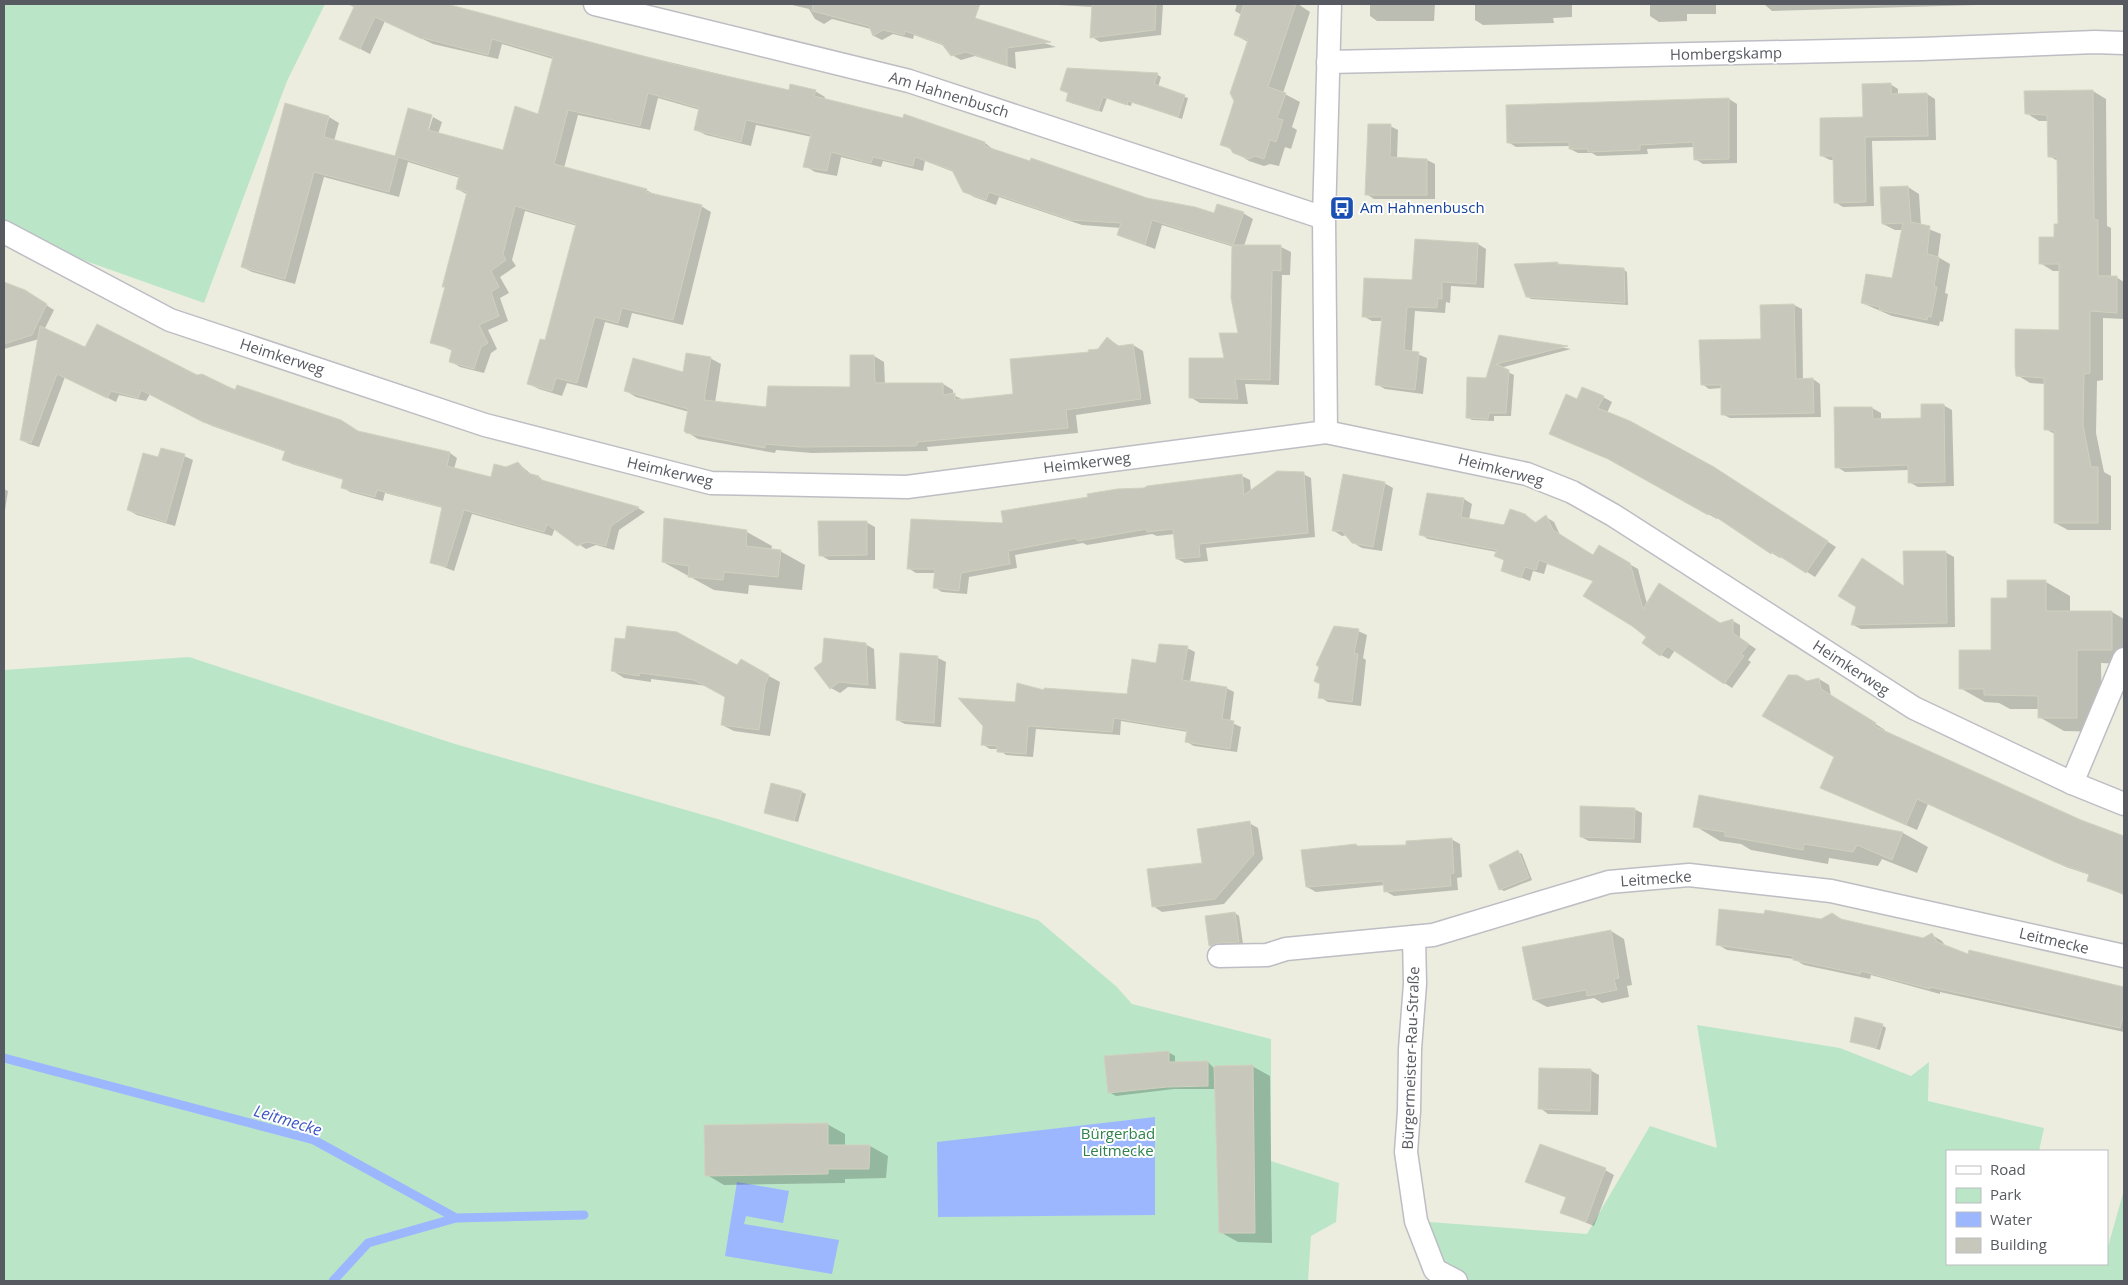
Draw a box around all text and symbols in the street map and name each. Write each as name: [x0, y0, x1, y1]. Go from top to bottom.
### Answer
street label: Hombergskamp: [1670, 42, 1782, 64]
street label: Am Hahnenbusch: [887, 66, 1012, 122]
bus stop icon: Am Hahnenbusch: [1329, 195, 1355, 221]
place label: Am Hahnenbusch: [1360, 197, 1485, 217]
street label: Heimkerweg: [237, 333, 327, 379]
street label: Heimkerweg: [1042, 447, 1132, 477]
street label: Heimkerweg: [1456, 448, 1546, 490]
street label: Heimkerweg: [625, 451, 715, 491]
street label: Heimkerweg: [1809, 635, 1894, 699]
street label: Leitmecke: [1620, 866, 1692, 890]
street label: Leitmecke: [2017, 922, 2091, 958]
street label: Bürgermeister-Rau-Straße: [1397, 966, 1423, 1150]
water label: Leitmecke: [251, 1099, 325, 1141]
park label: Bürgerbad Leitmecke: [1081, 1123, 1155, 1160]
legend: [1946, 1150, 2108, 1265]
text: Road: [1990, 1159, 2026, 1179]
text: Park: [1990, 1184, 2021, 1204]
text: Water: [1990, 1209, 2032, 1229]
text: Building: [1990, 1234, 2047, 1254]

